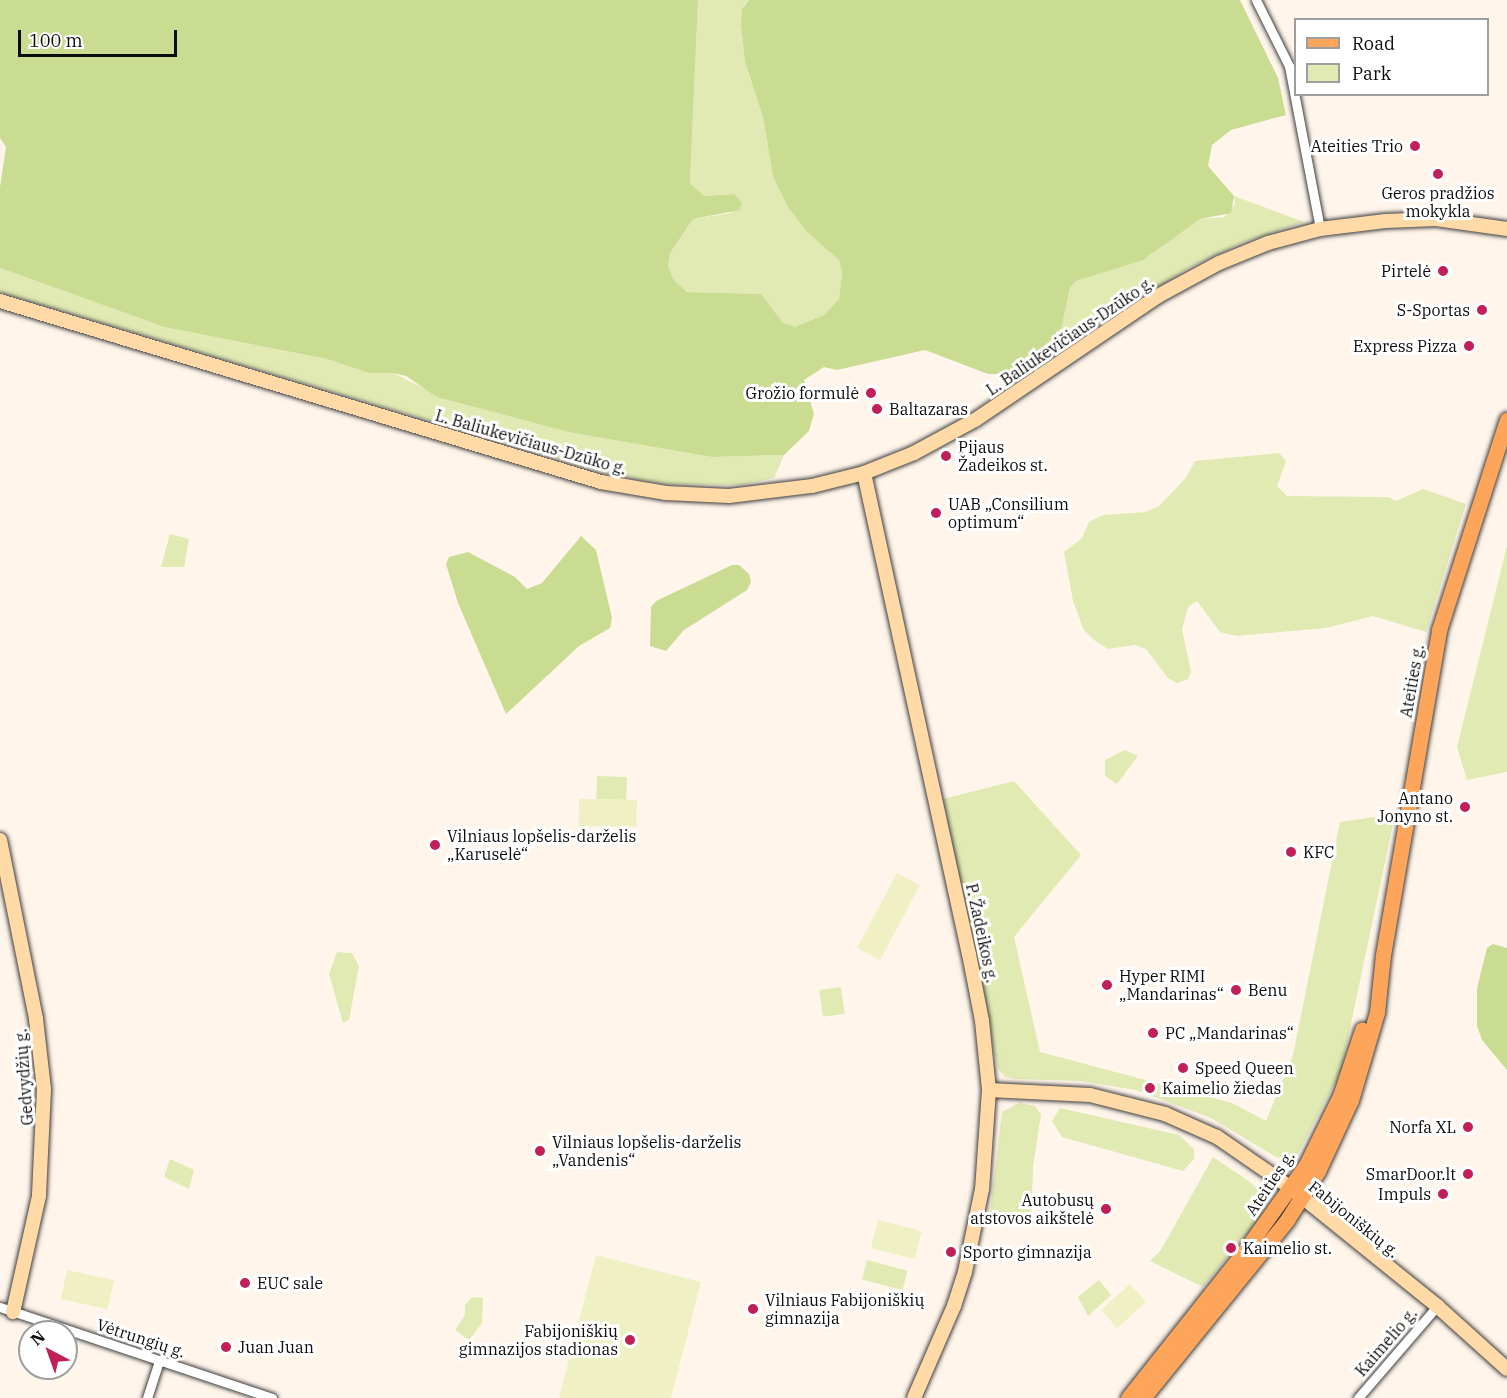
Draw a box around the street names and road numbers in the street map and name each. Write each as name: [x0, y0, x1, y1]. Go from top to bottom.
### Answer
street label: L. Baliukevičiaus-Dzūko g.: [983, 273, 1157, 399]
street label: L. Baliukevičiaus-Dzūko g.: [433, 405, 629, 479]
street label: Ateities g.: [1396, 643, 1428, 719]
street label: P. Žadeikos g.: [962, 882, 1002, 984]
street label: Gedvydžių g.: [11, 1028, 37, 1126]
street label: Ateities g.: [1241, 1147, 1299, 1219]
street label: Fabijoniškių g.: [1305, 1177, 1403, 1261]
street label: Kaimelio g.: [1351, 1304, 1421, 1380]
street label: Vėtrungių g.: [94, 1315, 188, 1361]

